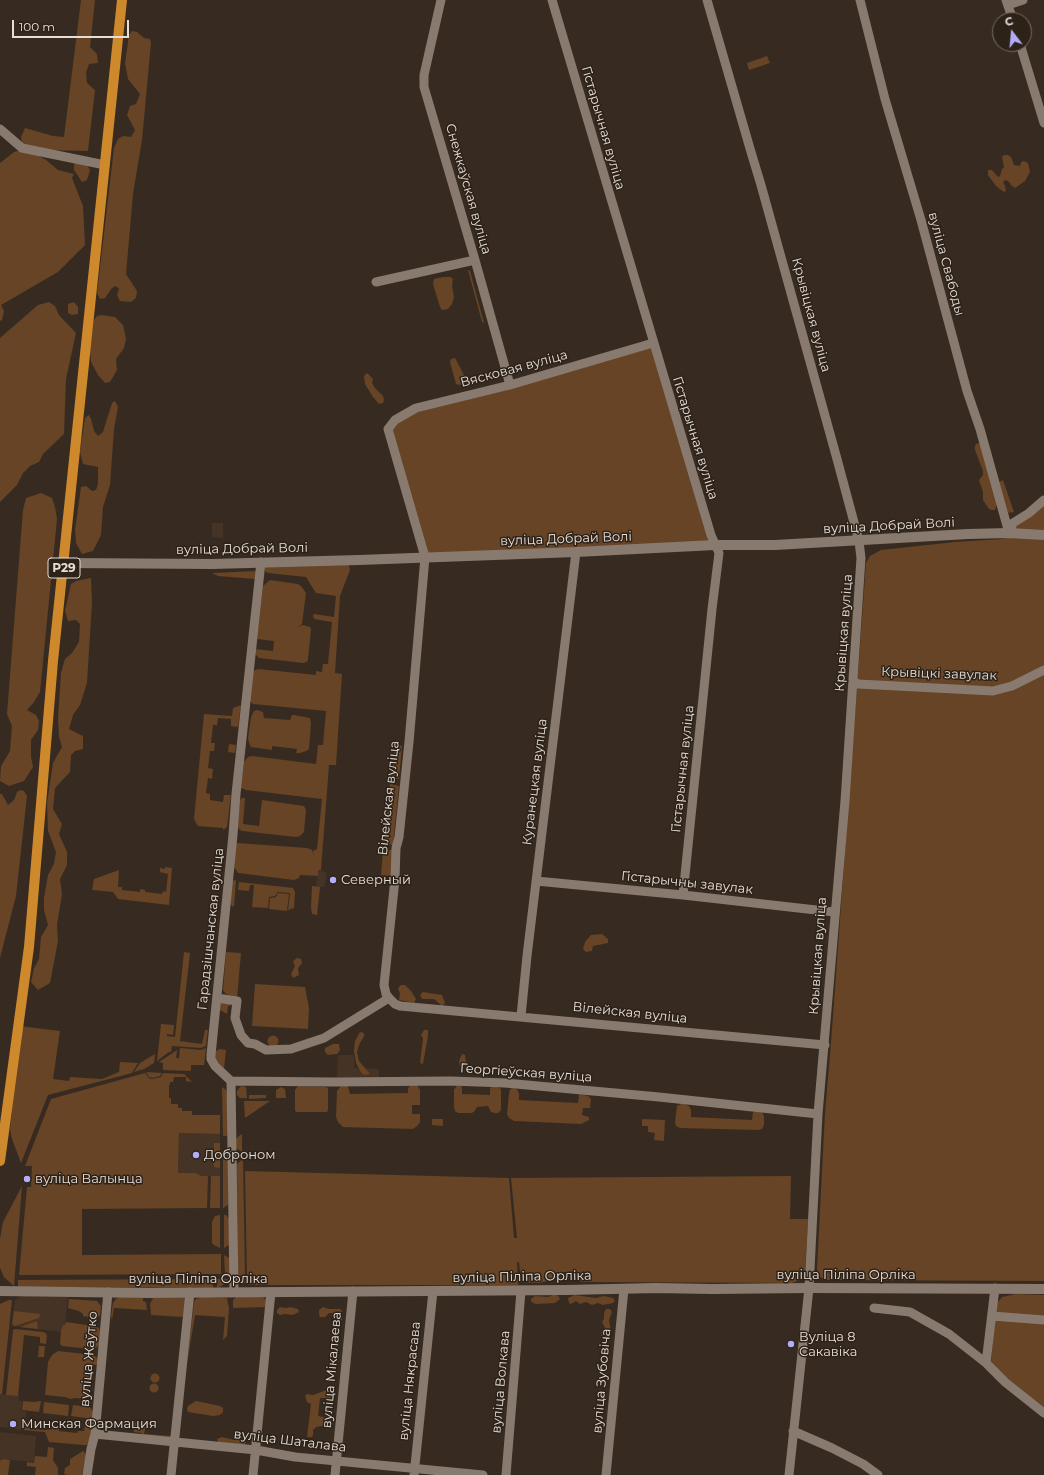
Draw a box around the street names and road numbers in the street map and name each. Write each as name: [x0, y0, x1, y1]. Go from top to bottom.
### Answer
street label: Гістарычная вуліца: [578, 64, 628, 192]
street label: Снежкаўская вуліца: [442, 122, 494, 256]
street label: вуліца Свабоды: [925, 210, 967, 318]
street label: Крывіцкая вуліца: [788, 256, 834, 374]
street label: Вясковая вуліца: [459, 347, 569, 391]
street label: Гістарычная вуліца: [669, 375, 721, 501]
street label: вуліца Добрай Волі: [823, 515, 955, 537]
street label: вуліца Добрай Волі: [500, 529, 632, 549]
street label: вуліца Добрай Волі: [176, 540, 308, 558]
road number: Р29: [48, 558, 80, 578]
street label: Крывіцкая вуліца: [832, 574, 856, 692]
street label: Крывіцкі завулак: [881, 664, 997, 684]
street label: Гістарычная вуліца: [669, 705, 697, 833]
street label: Куранецкая вуліца: [519, 718, 551, 846]
street label: Вілейская вуліца: [375, 740, 403, 856]
street label: Гарадзішчанская вуліца: [195, 847, 227, 1011]
street label: Гістарычны завулак: [620, 868, 754, 898]
street label: Крывіцкая вуліца: [806, 897, 830, 1015]
street label: Вілейская вуліца: [572, 999, 688, 1027]
street label: Георгіеўская вуліца: [459, 1061, 593, 1085]
street label: вуліца Піліпа Орліка: [777, 1267, 915, 1283]
street label: вуліца Піліпа Орліка: [452, 1268, 592, 1286]
street label: вуліца Піліпа Орліка: [129, 1271, 267, 1287]
street label: вуліца Жаўтко: [77, 1310, 101, 1408]
street label: вуліца Мікалаева: [319, 1311, 345, 1429]
street label: вуліца Някрасава: [396, 1321, 424, 1441]
street label: вуліца Зубовіча: [590, 1328, 614, 1434]
street label: вуліца Волкава: [489, 1330, 513, 1434]
street label: вуліца Шаталава: [233, 1426, 347, 1456]

